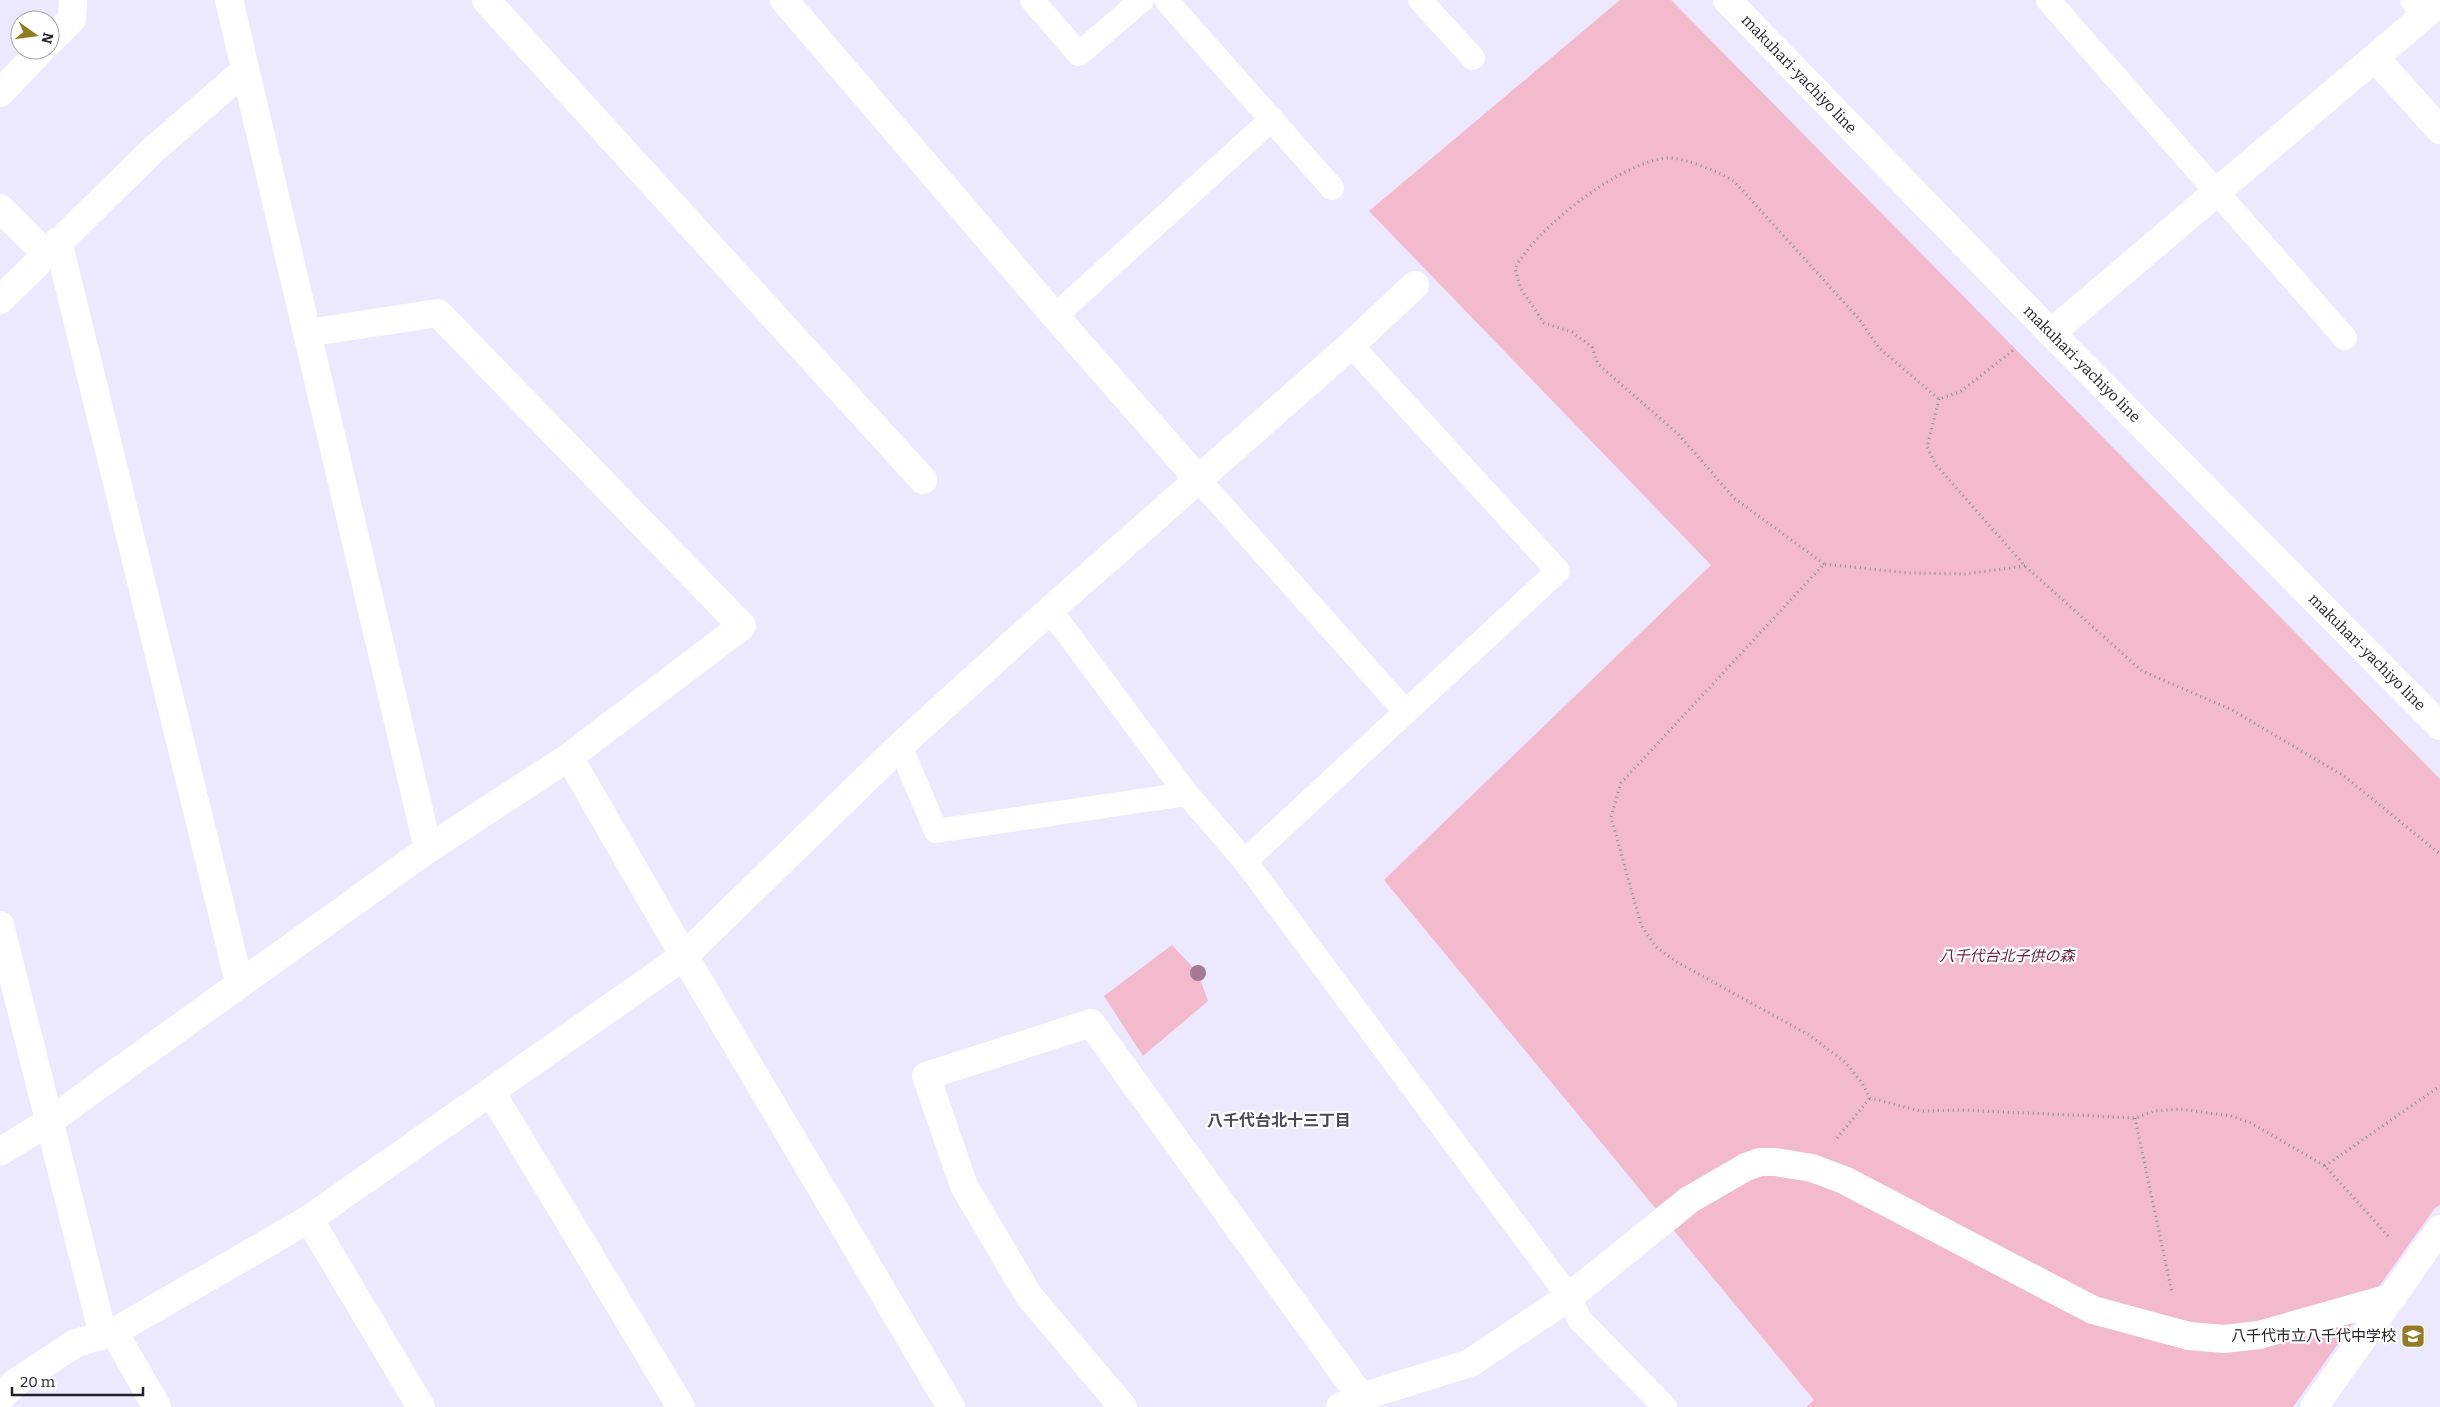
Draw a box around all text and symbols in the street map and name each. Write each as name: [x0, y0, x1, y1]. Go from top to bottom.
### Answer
north arrow: [10, 10, 60, 60]
street label: makuhari-yachiyo line: [1738, 11, 1860, 137]
text: N: [38, 31, 57, 46]
street label: makuhari-yachiyo line: [2020, 302, 2144, 426]
street label: makuhari-yachiyo line: [2305, 590, 2429, 714]
park label: 八千代台北子供の森: [1939, 947, 2076, 965]
district label: 八千代台北十三丁目: [1207, 1111, 1351, 1130]
school or university icon: 八千代市立八千代中学校: [2400, 1323, 2426, 1349]
place label: 八千代市立八千代中学校: [2231, 1327, 2396, 1345]
scale bar: [12, 1364, 144, 1396]
text: 20 m: [20, 1373, 56, 1391]

